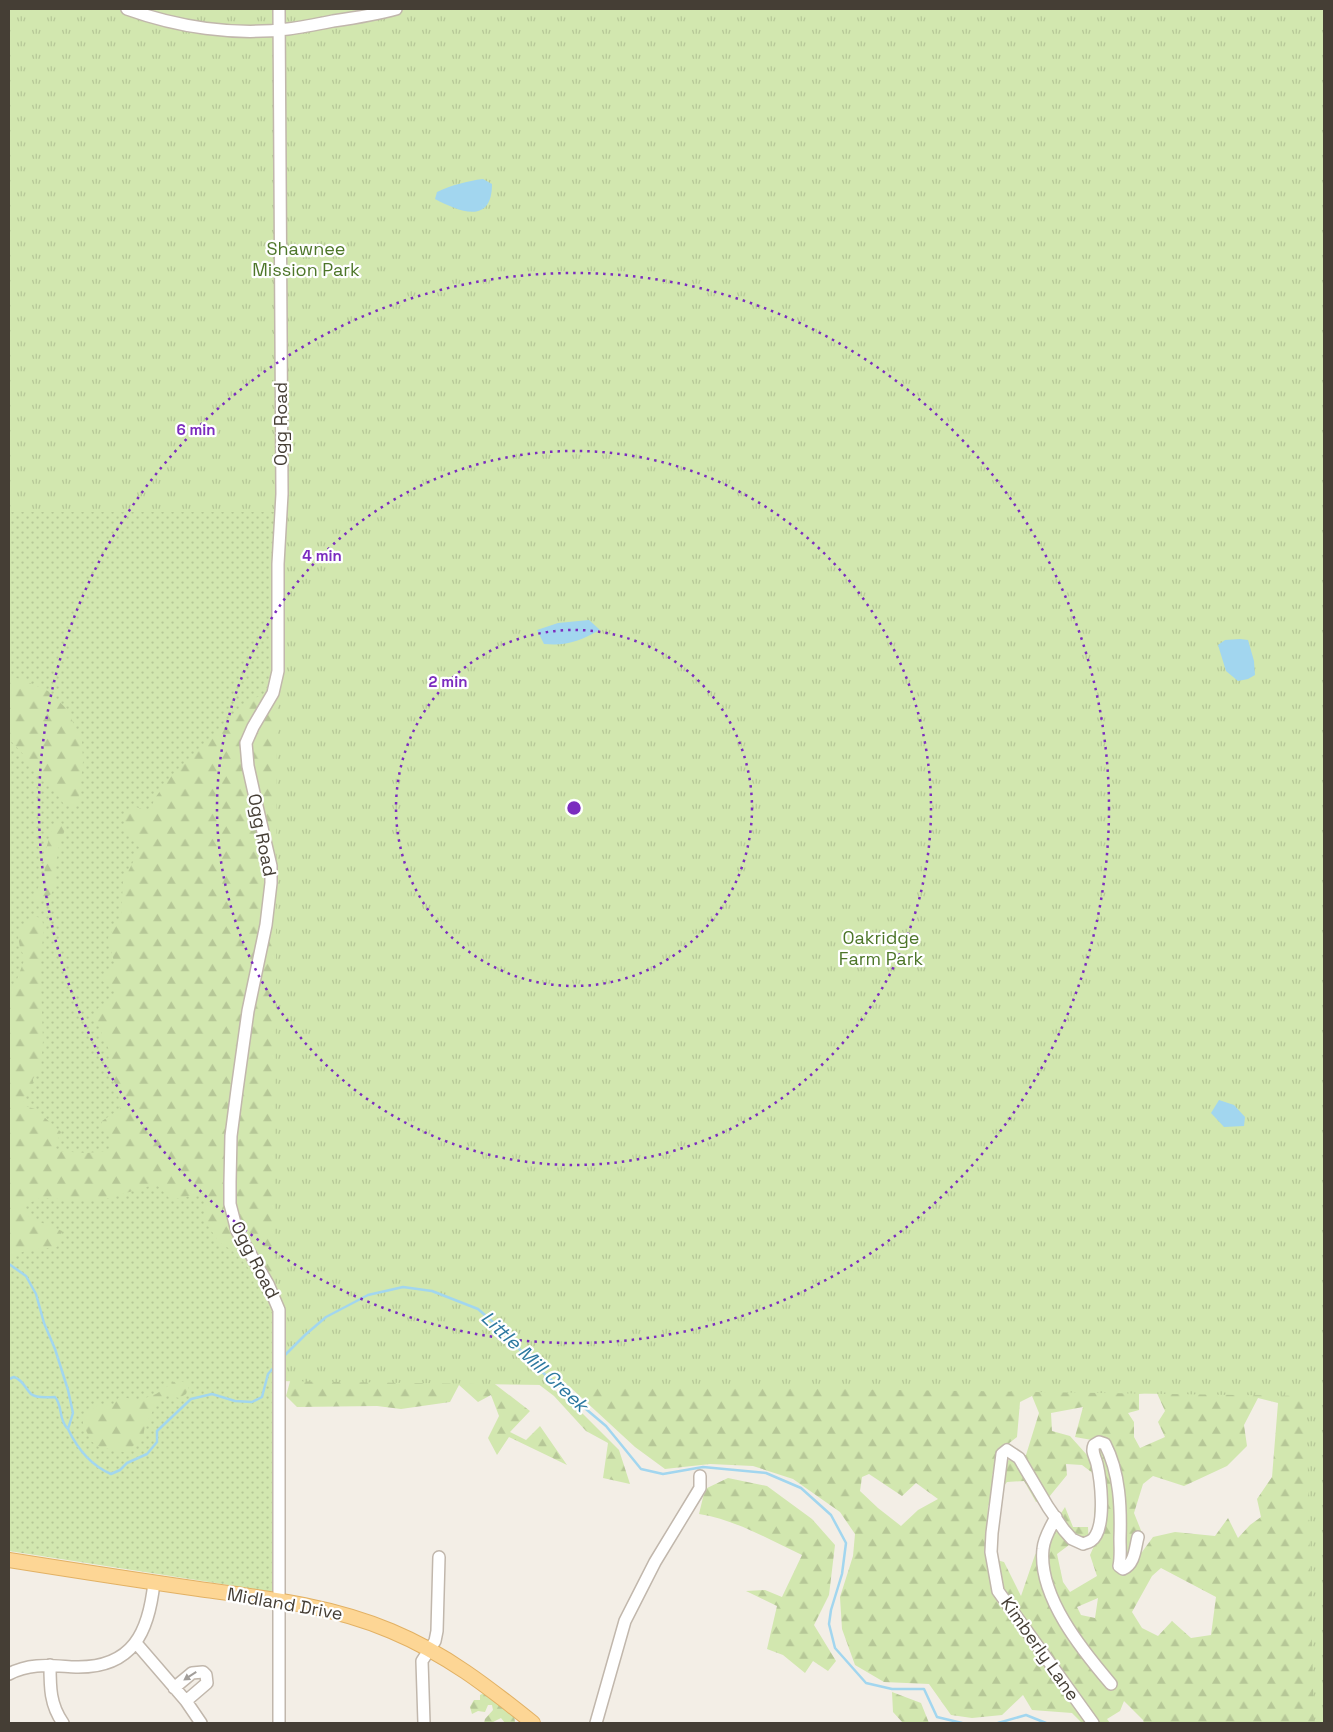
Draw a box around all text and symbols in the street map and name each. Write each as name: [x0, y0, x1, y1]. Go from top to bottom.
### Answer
park label: Shawnee Mission Park: [252, 237, 360, 281]
street label: Ogg Road: [269, 382, 292, 466]
text: 6 min: [176, 420, 216, 439]
text: 4 min: [302, 546, 342, 565]
text: 2 min: [429, 672, 467, 691]
street label: Ogg Road: [243, 791, 282, 878]
centre of rings: [565, 799, 583, 817]
park label: Oakridge Farm Park: [839, 926, 923, 970]
street label: Ogg Road: [226, 1217, 285, 1302]
water label: Little Mill Creek: [476, 1305, 596, 1419]
street label: Midland Drive: [226, 1582, 345, 1625]
street label: Kimberly Lane: [996, 1592, 1085, 1705]
one-way arrow: [183, 1671, 197, 1680]

